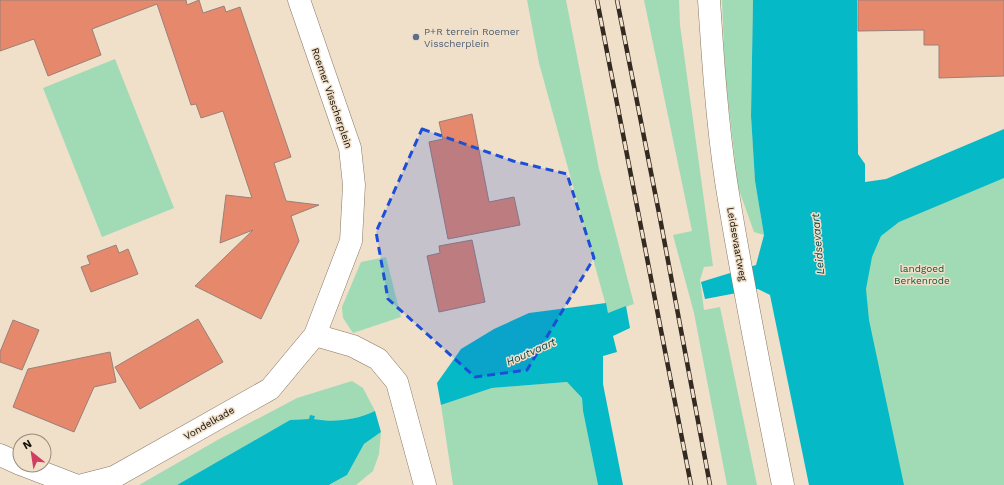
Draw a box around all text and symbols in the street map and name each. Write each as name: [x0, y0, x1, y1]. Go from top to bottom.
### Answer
place label: P+R terrein Roemer Visscherplein: [424, 26, 520, 49]
marker: P+R terrein Roemer Visscherplein: [411, 32, 421, 42]
street label: Roemer Visscherplein: [310, 46, 354, 150]
street label: Leidsevaartweg: [725, 206, 749, 283]
water label: Leidsevaart: [809, 212, 827, 275]
park label: landgoed Berkenrode: [894, 263, 950, 286]
water label: Houtvaart: [504, 335, 558, 369]
street label: Vondelkade: [182, 404, 236, 442]
north arrow: [12, 433, 52, 473]
text: N: [20, 437, 34, 452]

